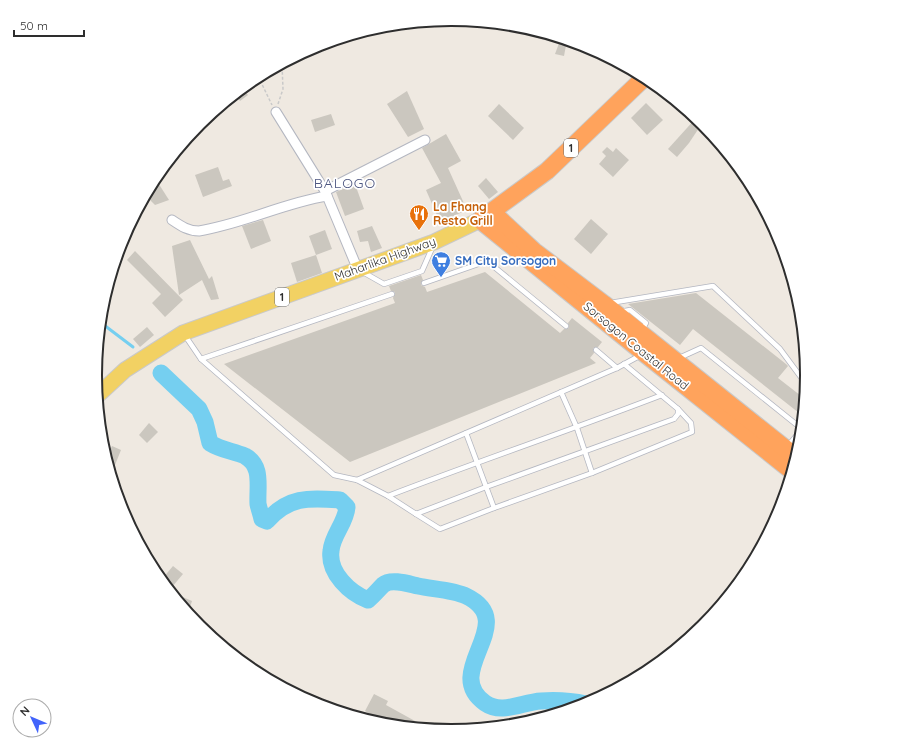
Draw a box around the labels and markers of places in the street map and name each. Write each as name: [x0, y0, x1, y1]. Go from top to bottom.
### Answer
place label: La Fhang Resto Grill: [433, 199, 493, 228]
restaurant icon: La Fhang Resto Grill: [408, 203, 430, 231]
supermarket icon: SM City Sorsogon: [430, 250, 452, 278]
place label: SM City Sorsogon: [455, 253, 556, 268]

